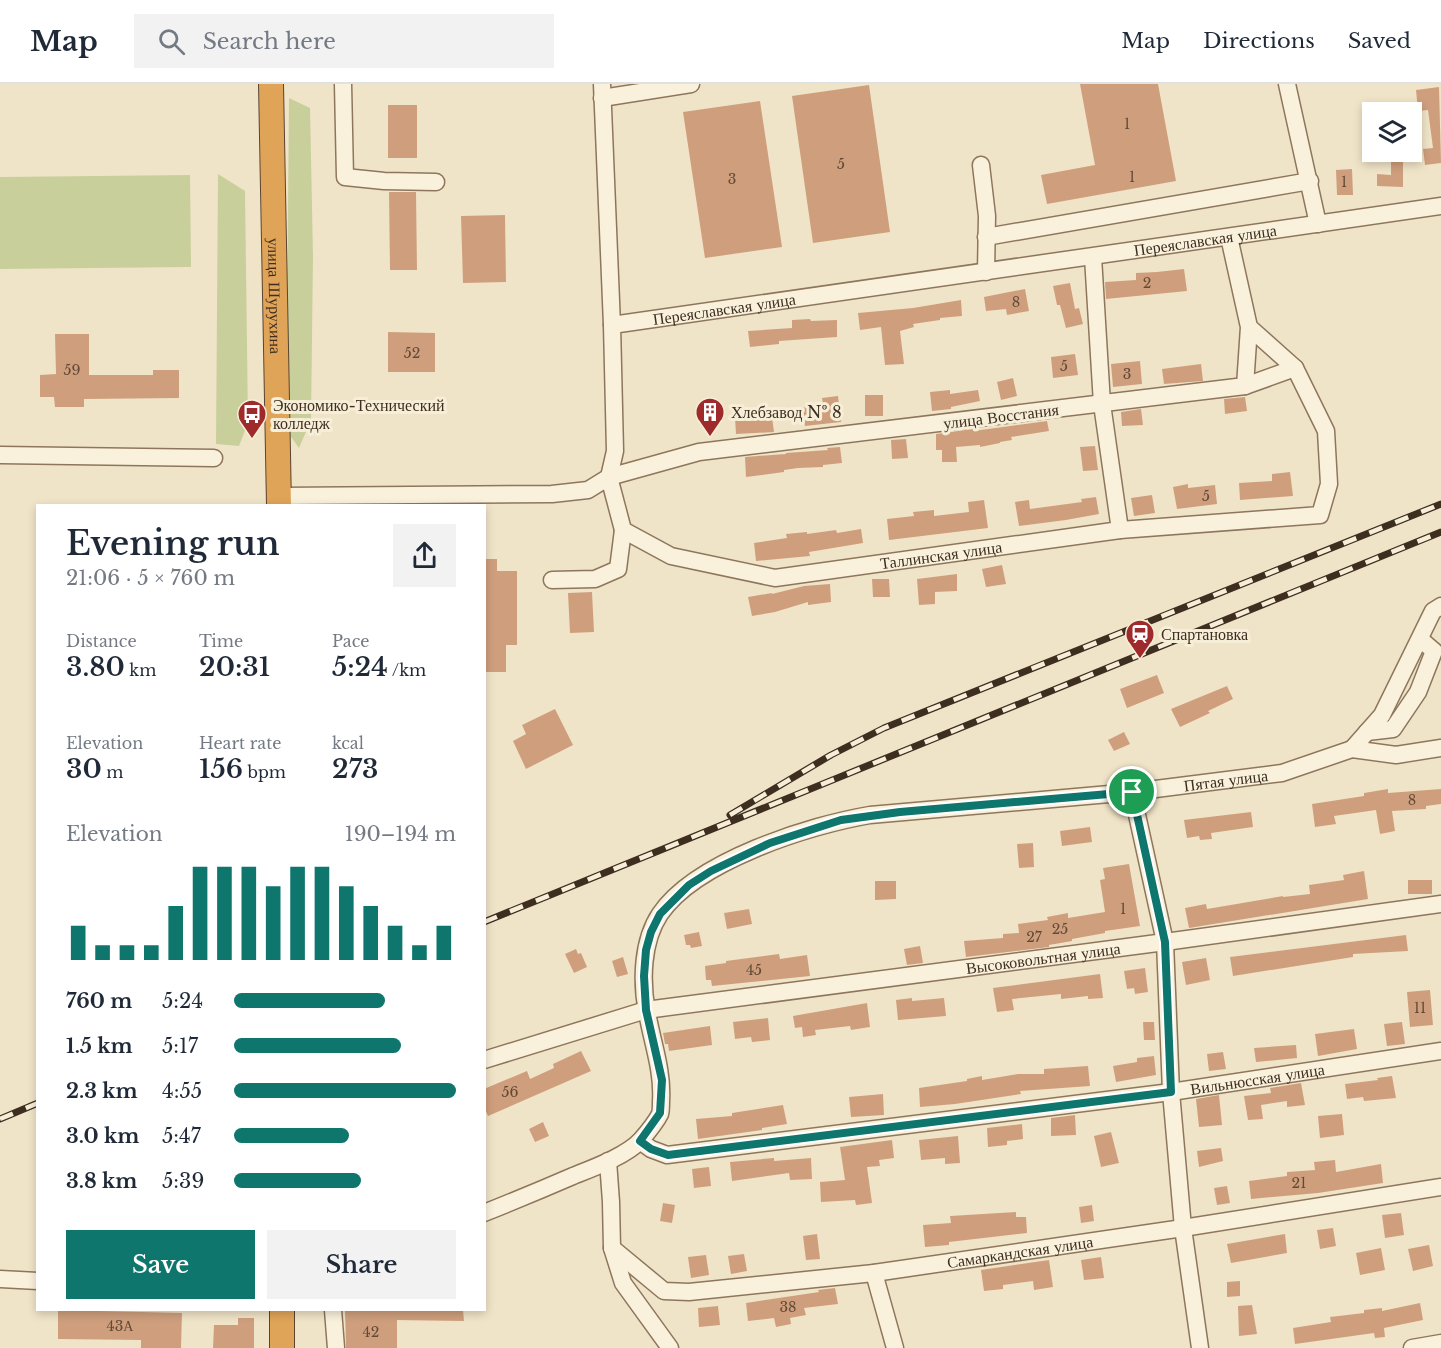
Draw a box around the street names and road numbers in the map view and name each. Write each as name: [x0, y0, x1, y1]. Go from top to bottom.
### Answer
street label: Переяславская улица: [1133, 220, 1278, 260]
street label: улица Шурухина: [264, 238, 286, 354]
street label: Переяславская улица: [651, 289, 797, 329]
street label: улица Восстания: [942, 399, 1060, 433]
street label: Таллинская улица: [879, 537, 1003, 573]
street label: Пятая улица: [1183, 765, 1269, 795]
street label: Высоковольтная улица: [965, 938, 1121, 978]
street label: Вильнюсская улица: [1189, 1059, 1326, 1099]
street label: Самаркандская улица: [946, 1231, 1094, 1272]

